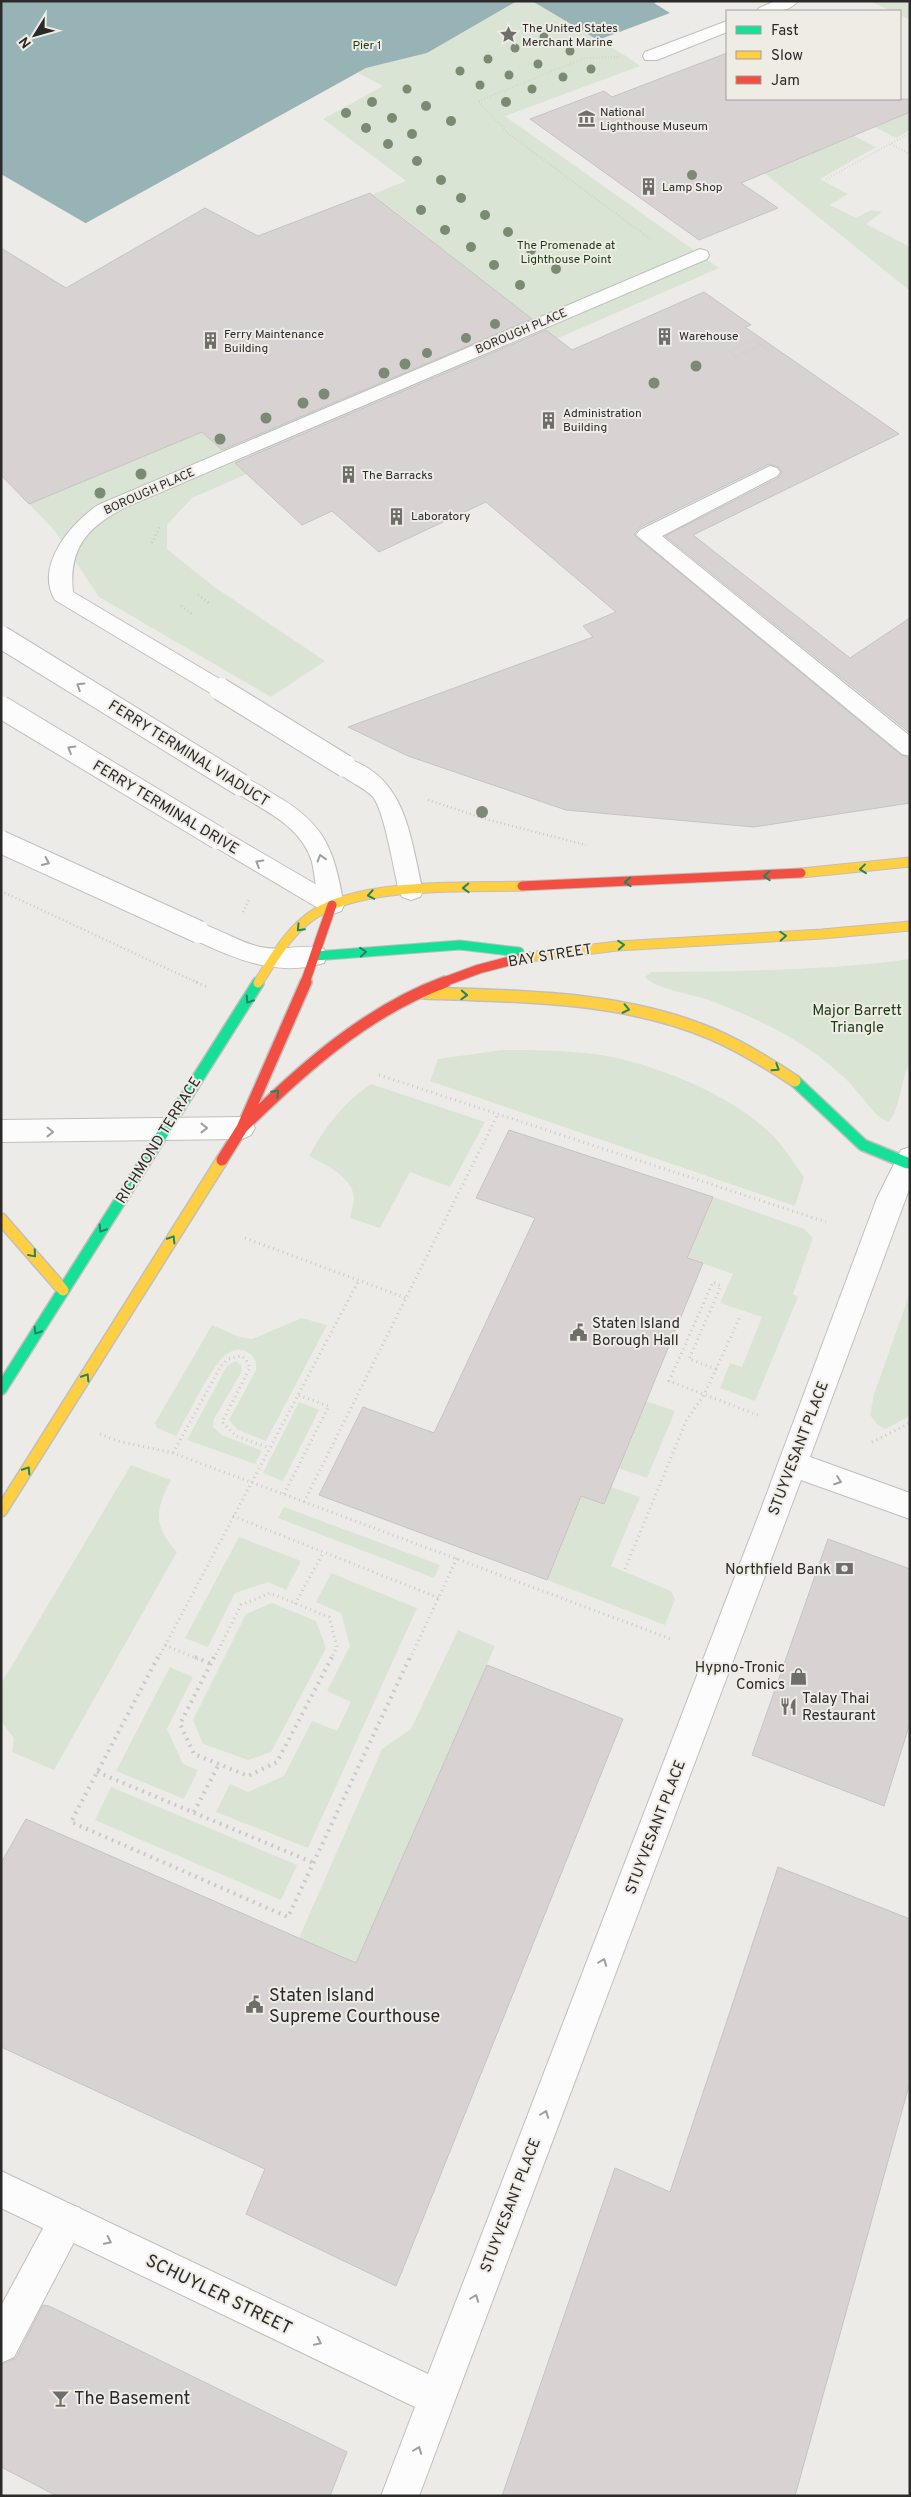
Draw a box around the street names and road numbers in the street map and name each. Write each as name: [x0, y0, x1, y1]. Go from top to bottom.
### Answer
street label: BOROUGH PLACE: [473, 305, 570, 358]
street label: BOROUGH PLACE: [101, 465, 197, 519]
street label: FERRY TERMINAL VIADUCT: [104, 697, 272, 812]
street label: FERRY TERMINAL DRIVE: [89, 757, 242, 860]
street label: BAY STREET: [507, 940, 594, 972]
street label: RICHMOND TERRACE: [113, 1074, 206, 1208]
street label: STUYVESANT PLACE: [765, 1379, 834, 1518]
street label: STUYVESANT PLACE: [622, 1758, 691, 1897]
street label: STUYVESANT PLACE: [477, 2136, 546, 2275]
street label: SCHUYLER STREET: [141, 2250, 295, 2341]

